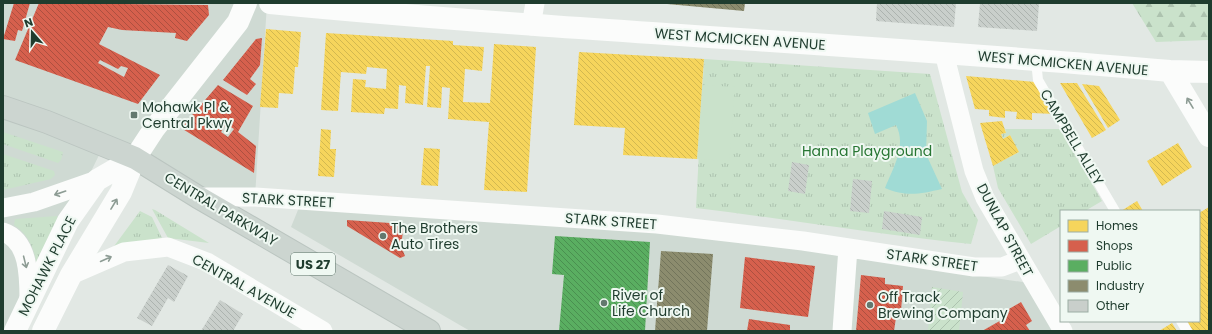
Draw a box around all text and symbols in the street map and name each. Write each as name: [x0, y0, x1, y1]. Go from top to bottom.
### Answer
north arrow: [12, 12, 52, 52]
text: N: [22, 14, 35, 32]
street label: WEST MCMICKEN AVENUE: [654, 23, 826, 55]
street label: WEST MCMICKEN AVENUE: [977, 46, 1149, 80]
street label: CAMPBELL ALLEY: [1035, 85, 1109, 189]
place label: Mohawk Pl & Central Pkwy: [142, 97, 232, 133]
one-way arrow: [1185, 97, 1193, 109]
marker: Mohawk Pl & Central Pkwy: [129, 110, 139, 120]
park label: Hanna Playground: [802, 141, 932, 161]
street label: CENTRAL PARKWAY: [161, 167, 281, 251]
street label: DUNLAP STREET: [972, 180, 1038, 280]
street label: STARK STREET: [241, 188, 335, 212]
one-way arrow: [54, 190, 67, 197]
one-way arrow: [110, 199, 118, 210]
street label: STARK STREET: [564, 208, 658, 234]
legend: [1060, 210, 1200, 322]
street label: MOHAWK PLACE: [13, 213, 81, 319]
text: Homes: [1096, 217, 1138, 234]
place label: The Brothers Auto Tires: [391, 218, 478, 254]
marker: The Brothers Auto Tires: [378, 231, 388, 241]
text: Shops: [1096, 237, 1133, 254]
street label: STARK STREET: [885, 244, 979, 276]
street label: CENTRAL AVENUE: [189, 249, 299, 323]
road number: US 27: [291, 253, 335, 275]
one-way arrow: [22, 255, 30, 268]
one-way arrow: [100, 255, 112, 262]
text: Public: [1096, 257, 1132, 274]
text: Industry: [1096, 277, 1145, 294]
place label: River of Life Church: [612, 285, 690, 321]
place label: Off Track Brewing Company: [878, 287, 1008, 323]
text: Other: [1096, 297, 1130, 314]
marker: River of Life Church: [599, 298, 609, 308]
marker: Off Track Brewing Company: [865, 300, 875, 310]

